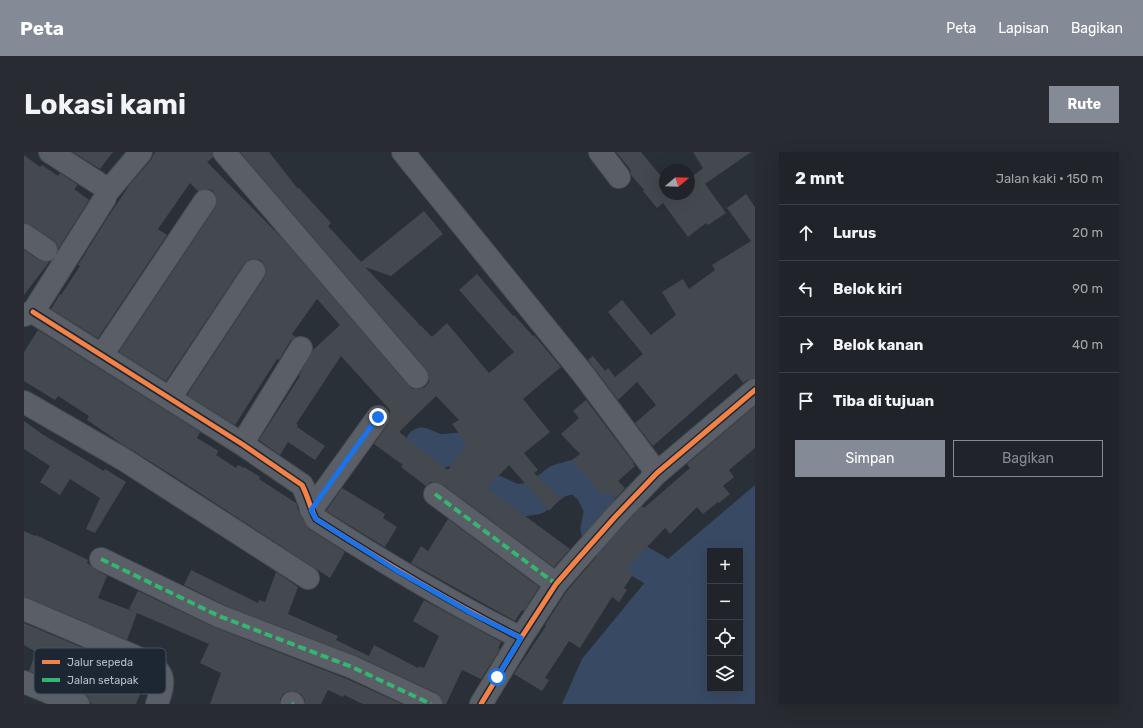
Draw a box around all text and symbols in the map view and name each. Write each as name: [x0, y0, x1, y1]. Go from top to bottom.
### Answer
text: Peta: [20, 17, 64, 40]
text: Peta: [946, 20, 976, 37]
text: Lapisan: [998, 20, 1049, 37]
text: Bagikan: [1071, 20, 1123, 37]
button: Rute: [1049, 86, 1119, 123]
text: Lokasi kami: [24, 88, 186, 121]
north arrow: [659, 164, 695, 200]
text: 2 mnt: [795, 168, 844, 188]
text: Jalan kaki · 150 m: [996, 171, 1103, 186]
icon: ahead: [795, 222, 817, 244]
text: Lurus: [833, 224, 876, 242]
text: 20 m: [1072, 225, 1103, 240]
icon: left: [795, 278, 817, 300]
text: Belok kiri: [833, 280, 902, 298]
text: 90 m: [1072, 281, 1103, 296]
icon: right: [795, 334, 817, 356]
text: Belok kanan: [833, 336, 923, 354]
text: 40 m: [1072, 337, 1103, 352]
icon: arrive: [795, 390, 817, 412]
text: Tiba di tujuan: [833, 392, 934, 410]
route end: [369, 408, 387, 426]
button: Simpan: [795, 440, 945, 477]
button: Bagikan: [953, 440, 1103, 477]
map controls: [707, 548, 743, 692]
button: +: [707, 548, 743, 584]
button: −: [707, 584, 743, 620]
button: locate: [707, 620, 743, 656]
legend: [34, 648, 166, 694]
text: Jalur sepeda: [67, 656, 133, 669]
button: layers: [707, 656, 743, 692]
route start: [488, 668, 506, 686]
text: Jalan setapak: [67, 674, 139, 687]

